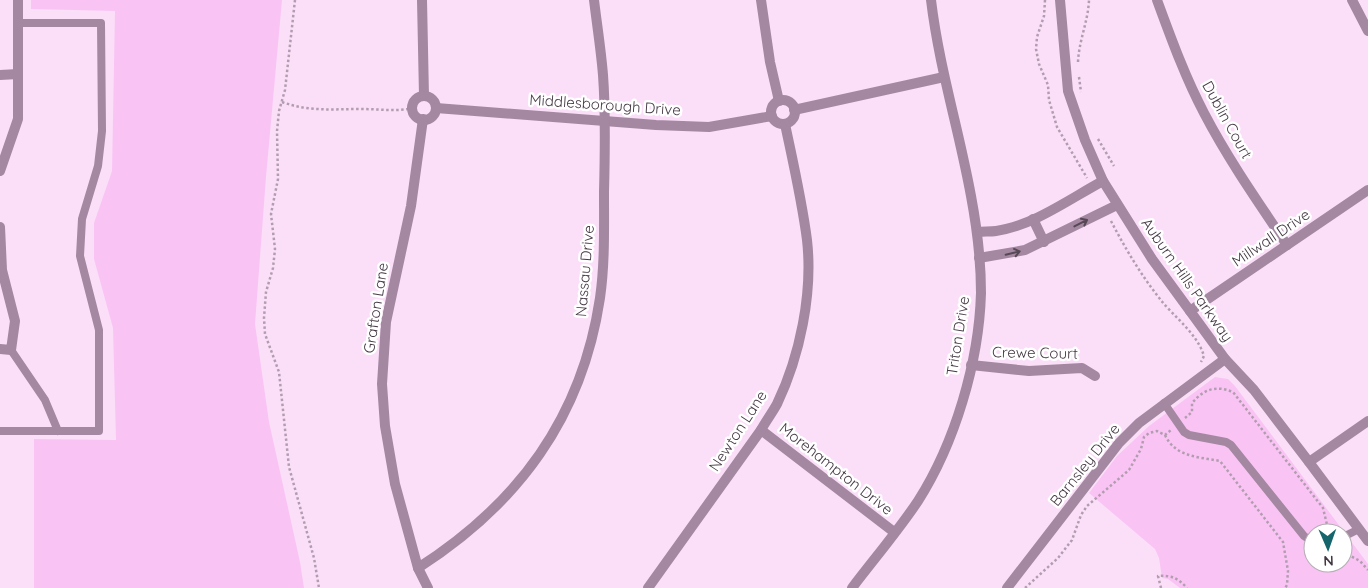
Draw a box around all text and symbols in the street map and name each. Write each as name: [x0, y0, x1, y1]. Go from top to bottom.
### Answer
street label: Dublin Court: [1198, 78, 1257, 162]
street label: Middlesborough Drive: [529, 90, 681, 119]
street label: Millwall Drive: [1228, 205, 1313, 271]
street label: Auburn Hills Parkway: [1137, 214, 1237, 345]
one-way arrow: [1073, 218, 1088, 228]
street label: Nassau Drive: [571, 224, 598, 318]
one-way arrow: [1004, 248, 1020, 257]
street label: Grafton Lane: [359, 261, 392, 355]
street label: Triton Drive: [942, 295, 973, 377]
street label: Crewe Court: [992, 342, 1078, 363]
street label: Newton Lane: [704, 387, 771, 475]
street label: Morehampton Drive: [776, 418, 897, 519]
street label: Barnsley Drive: [1046, 420, 1124, 510]
north arrow: [1303, 523, 1353, 573]
text: N: [1323, 552, 1334, 570]

